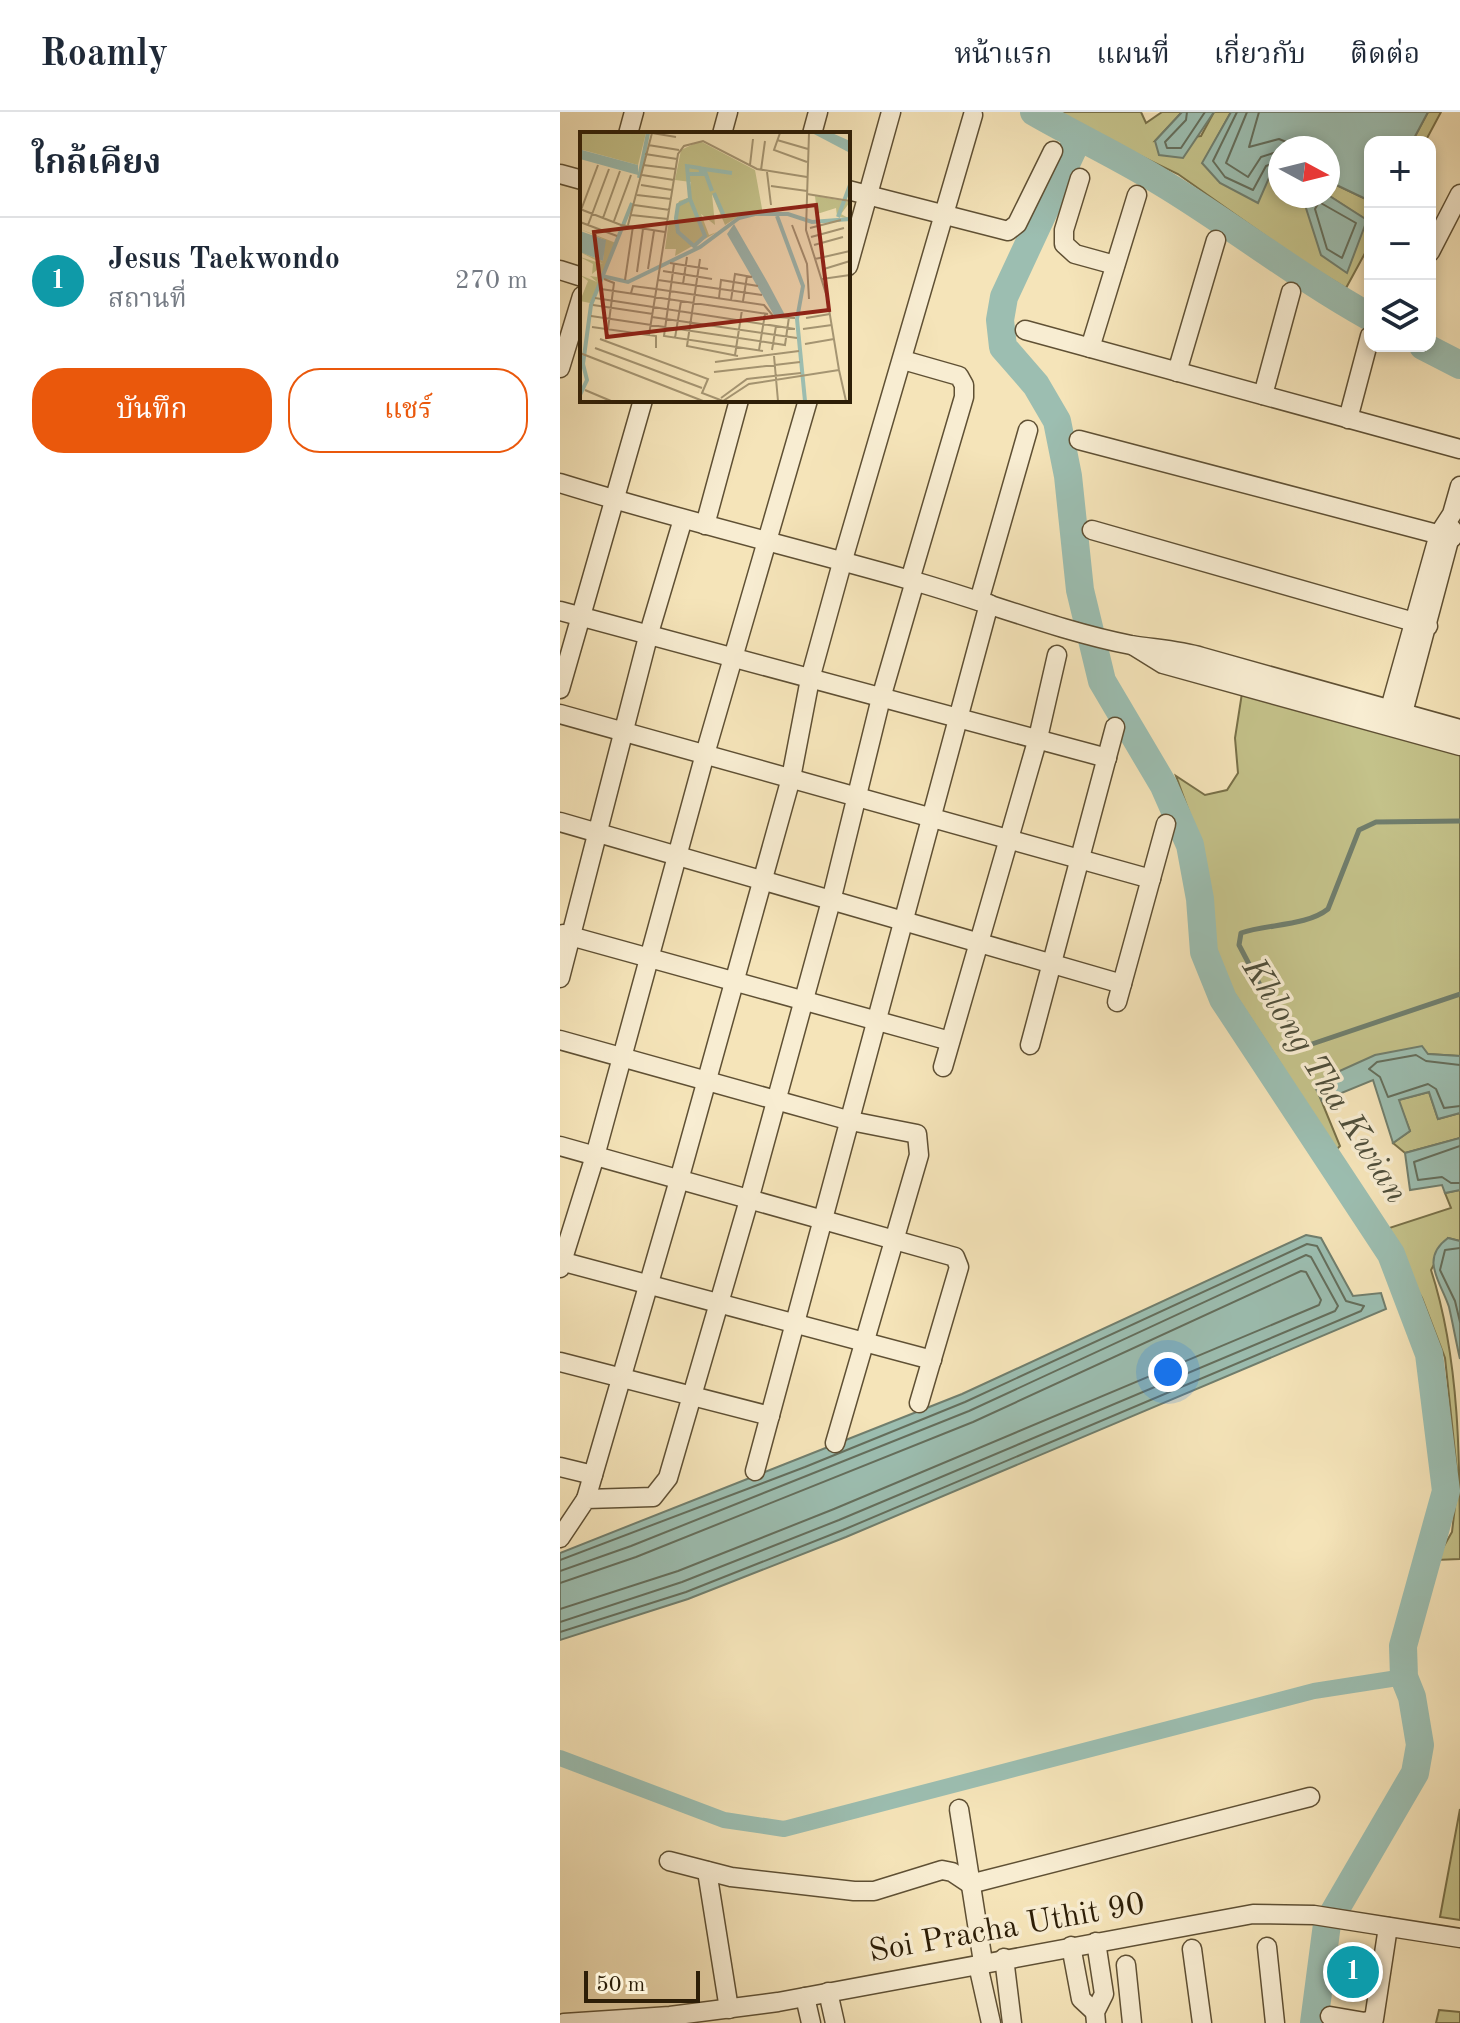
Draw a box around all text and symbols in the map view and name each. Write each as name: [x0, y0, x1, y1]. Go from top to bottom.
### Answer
text: Roamly: [40, 36, 168, 74]
text: หน้าแรก: [954, 42, 1052, 70]
text: แผนที่: [1096, 42, 1170, 70]
text: เกี่ยวกับ: [1214, 42, 1306, 70]
text: ติดต่อ: [1350, 42, 1420, 70]
inset map: [580, 132, 850, 402]
north arrow: [1268, 136, 1340, 208]
map controls: [1364, 136, 1436, 352]
button: +: [1364, 136, 1436, 208]
text: ใกล้เคียง: [32, 147, 161, 181]
button: −: [1364, 208, 1436, 280]
text: Jesus Taekwondo: [108, 245, 340, 275]
text: 1: [50, 268, 66, 294]
text: 270 m: [455, 268, 528, 294]
button: layers: [1364, 280, 1436, 352]
text: สถานที่: [108, 287, 187, 313]
button: บันทึก: [32, 368, 272, 453]
button: แชร์: [288, 368, 528, 453]
water label: Khlong Tha Kwian: [1234, 952, 1413, 1209]
your location: [1148, 1352, 1188, 1392]
street label: Soi Pracha Uthit 90: [867, 1889, 1147, 1969]
pin: 1: [1327, 1942, 1379, 2002]
scale bar: [584, 1967, 700, 2003]
text: 50 m: [596, 1974, 645, 1996]

